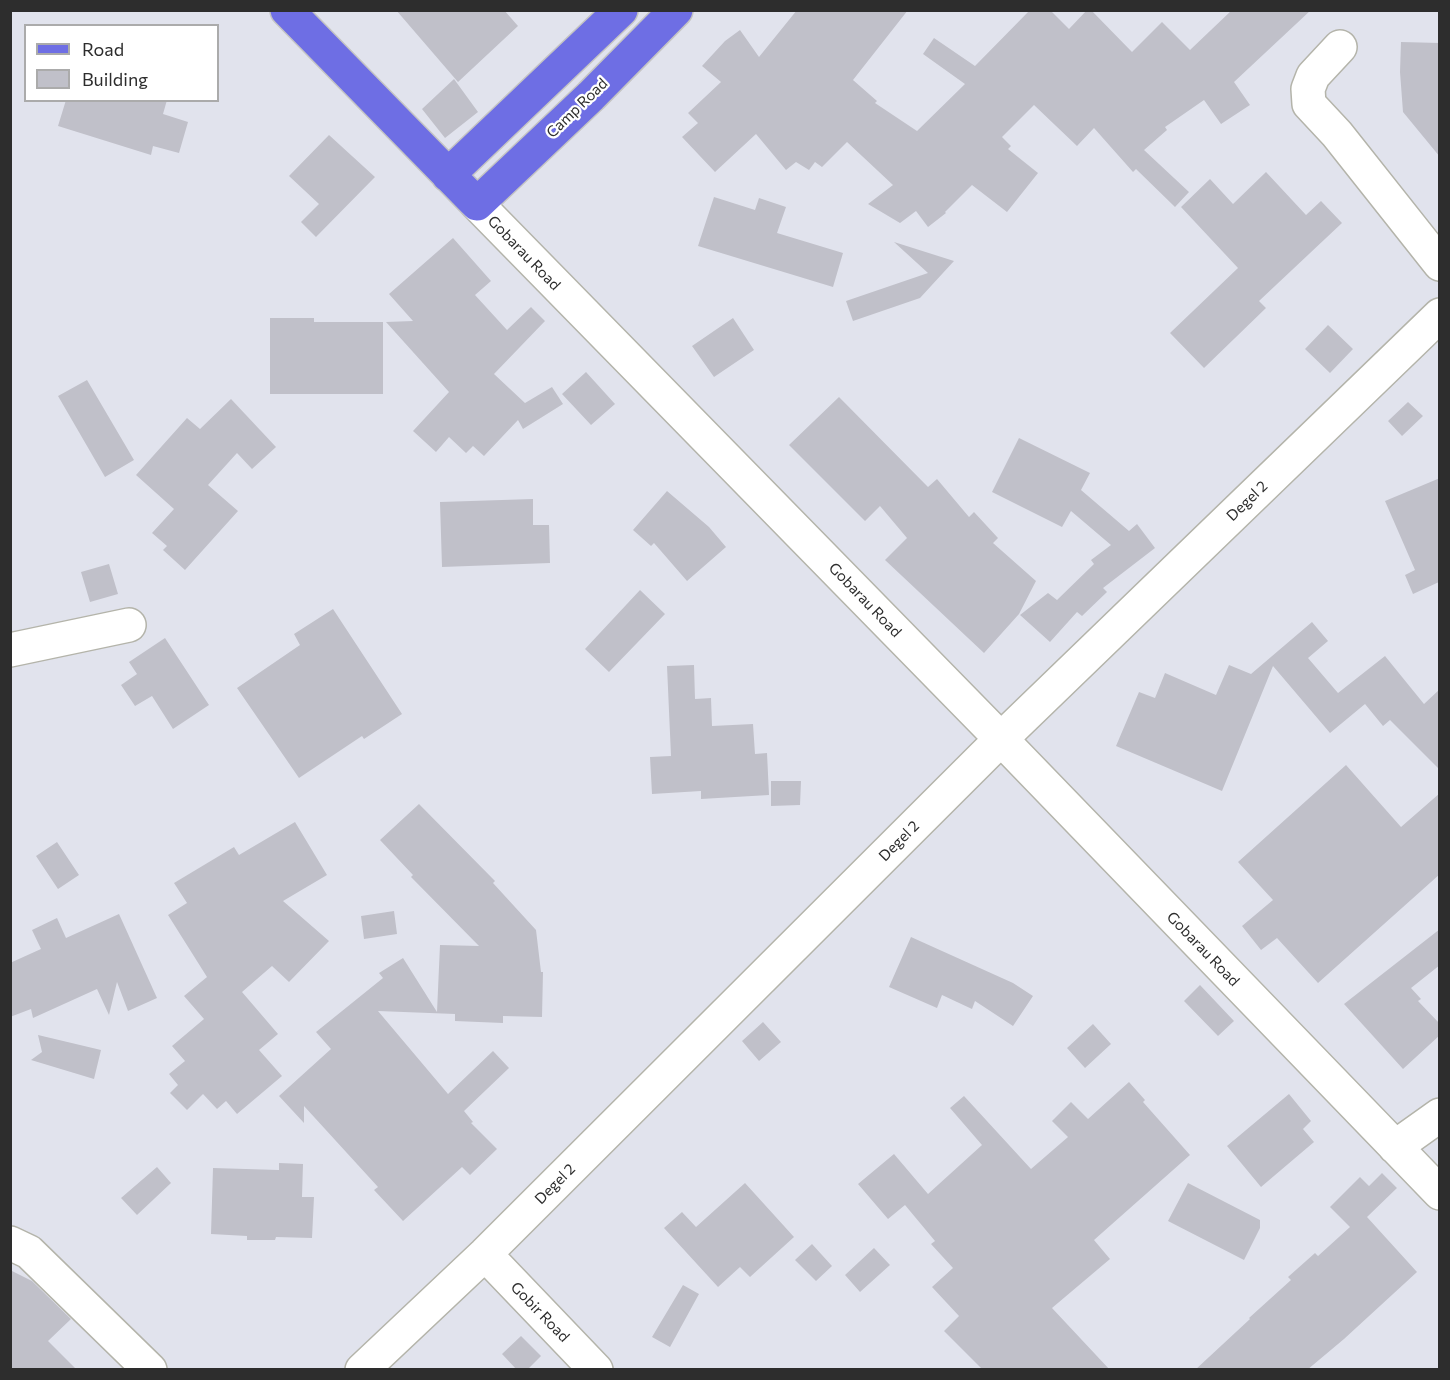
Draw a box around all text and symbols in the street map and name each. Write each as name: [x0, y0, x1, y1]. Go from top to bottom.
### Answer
legend: [24, 24, 219, 102]
text: Road: [82, 38, 124, 60]
text: Building: [82, 68, 148, 90]
street label: Camp Road: [543, 74, 611, 142]
street label: Gobarau Road: [484, 212, 564, 294]
street label: Degel 2: [1223, 477, 1271, 525]
street label: Gobarau Road: [825, 559, 905, 641]
street label: Degel 2: [875, 817, 923, 865]
street label: Gobarau Road: [1163, 908, 1243, 990]
street label: Degel 2: [531, 1160, 579, 1208]
street label: Gobir Road: [507, 1278, 573, 1346]

